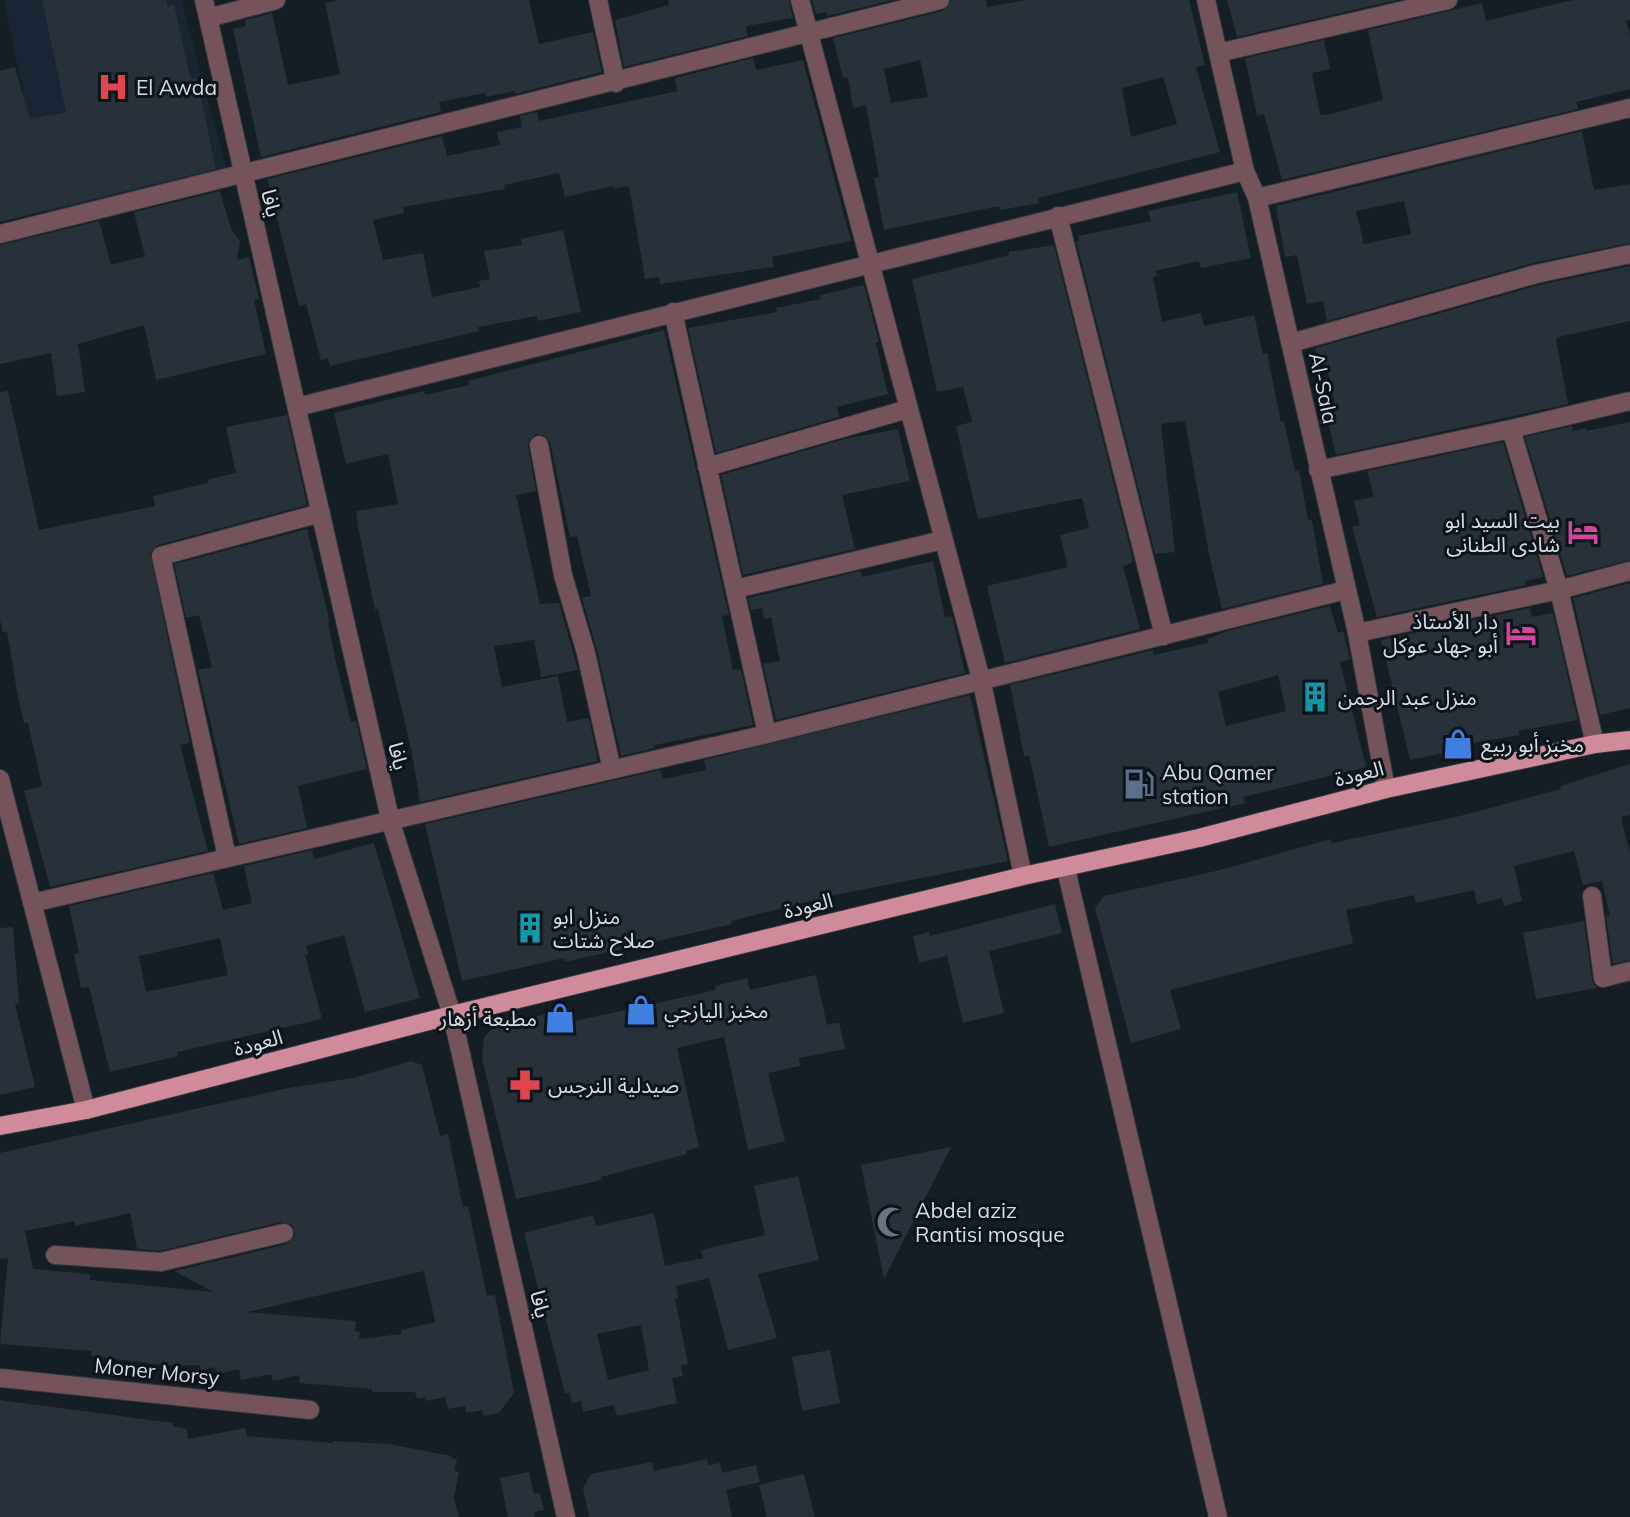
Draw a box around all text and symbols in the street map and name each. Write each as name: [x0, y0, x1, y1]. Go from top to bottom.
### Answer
hospital icon: El Awda: [96, 70, 130, 104]
place label: El Awda: [136, 74, 217, 100]
street label: يافا: [256, 186, 288, 220]
street label: Al-Sala: [1304, 350, 1344, 426]
place label: بيت السيد ابو شادى الطنانى: [1445, 507, 1560, 557]
hotel icon: بيت السيد ابو شادى الطنانى: [1566, 515, 1600, 549]
place label: دار الأستاذ أبو جهاد عوكل: [1383, 608, 1498, 658]
hotel icon: دار الأستاذ أبو جهاد عوكل: [1504, 616, 1538, 650]
building icon: منزل عبد الرحمن: [1298, 680, 1332, 714]
place label: منزل عبد الرحمن: [1338, 684, 1477, 710]
shop icon: مخبز أبو ربيع: [1441, 727, 1475, 761]
place label: مخبز أبو ربيع: [1481, 731, 1584, 760]
street label: يافا: [383, 739, 415, 773]
street label: العودة: [1332, 754, 1386, 792]
place label: Abu Qamer station: [1162, 759, 1274, 809]
fuel station icon: Abu Qamer station: [1122, 767, 1156, 801]
street label: العودة: [781, 886, 835, 924]
place label: منزل ابو صلاح شتات: [553, 903, 655, 956]
building icon: منزل ابو صلاح شتات: [513, 911, 547, 945]
shop icon: مخبز اليازجي: [624, 993, 658, 1027]
place label: مخبز اليازجي: [664, 997, 769, 1027]
shop icon: مطبعة أزهار: [543, 1001, 577, 1035]
place label: مطبعة أزهار: [439, 1005, 537, 1031]
street label: العودة: [231, 1023, 285, 1061]
pharmacy icon: صيدلية النرجس: [508, 1068, 542, 1102]
place label: صيدلية النرجس: [548, 1072, 679, 1098]
place label: Abdel aziz Rantisi mosque: [915, 1197, 1065, 1247]
mosque icon: Abdel aziz Rantisi mosque: [875, 1205, 909, 1239]
street label: يافا: [525, 1287, 557, 1321]
street label: Moner Morsy: [93, 1351, 221, 1391]

